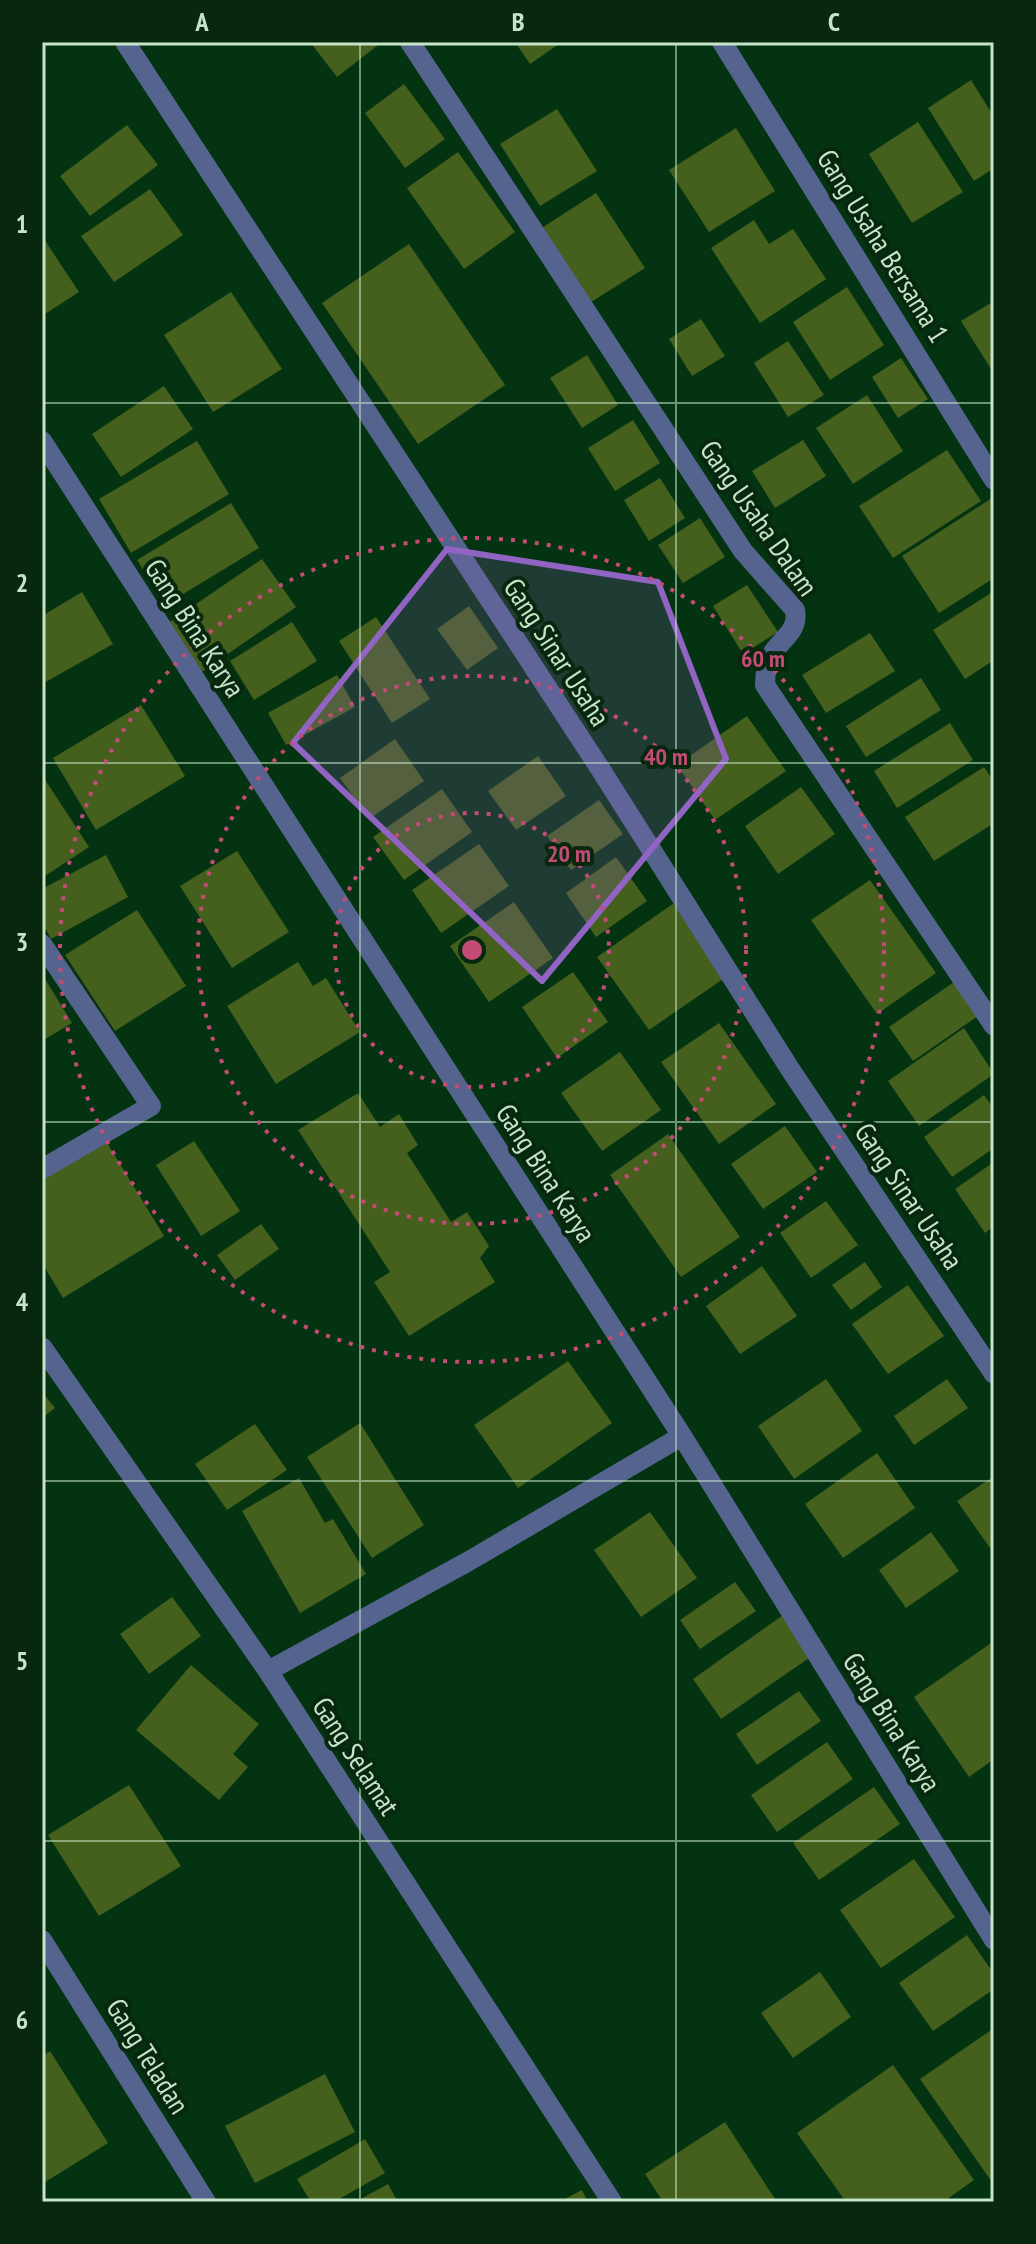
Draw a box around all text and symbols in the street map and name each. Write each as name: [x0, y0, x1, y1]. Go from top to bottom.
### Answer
text: A: [194, 5, 209, 38]
text: B: [512, 5, 525, 38]
text: C: [828, 5, 840, 38]
street label: Gang Usaha Bersama 1: [809, 142, 958, 349]
text: 1: [16, 207, 28, 240]
street label: Gang Usaha Dalam: [692, 433, 827, 603]
street label: Gang Bina Karya: [137, 551, 254, 704]
text: 2: [16, 566, 28, 599]
street label: Gang Sinar Usaha: [496, 571, 619, 733]
text: 60 m: [741, 643, 785, 674]
text: 40 m: [644, 741, 688, 772]
text: 20 m: [547, 838, 591, 869]
text: 3: [16, 925, 28, 958]
centre of rings: [458, 936, 486, 964]
street label: Gang Bina Karya: [488, 1096, 605, 1249]
street label: Gang Sinar Usaha: [847, 1115, 972, 1276]
text: 4: [16, 1285, 29, 1318]
text: 5: [16, 1644, 28, 1677]
street label: Gang Bina Karya: [835, 1645, 950, 1798]
street label: Gang Selamat: [304, 1690, 409, 1822]
street label: Gang Teladan: [99, 1991, 198, 2120]
text: 6: [16, 2003, 28, 2036]

